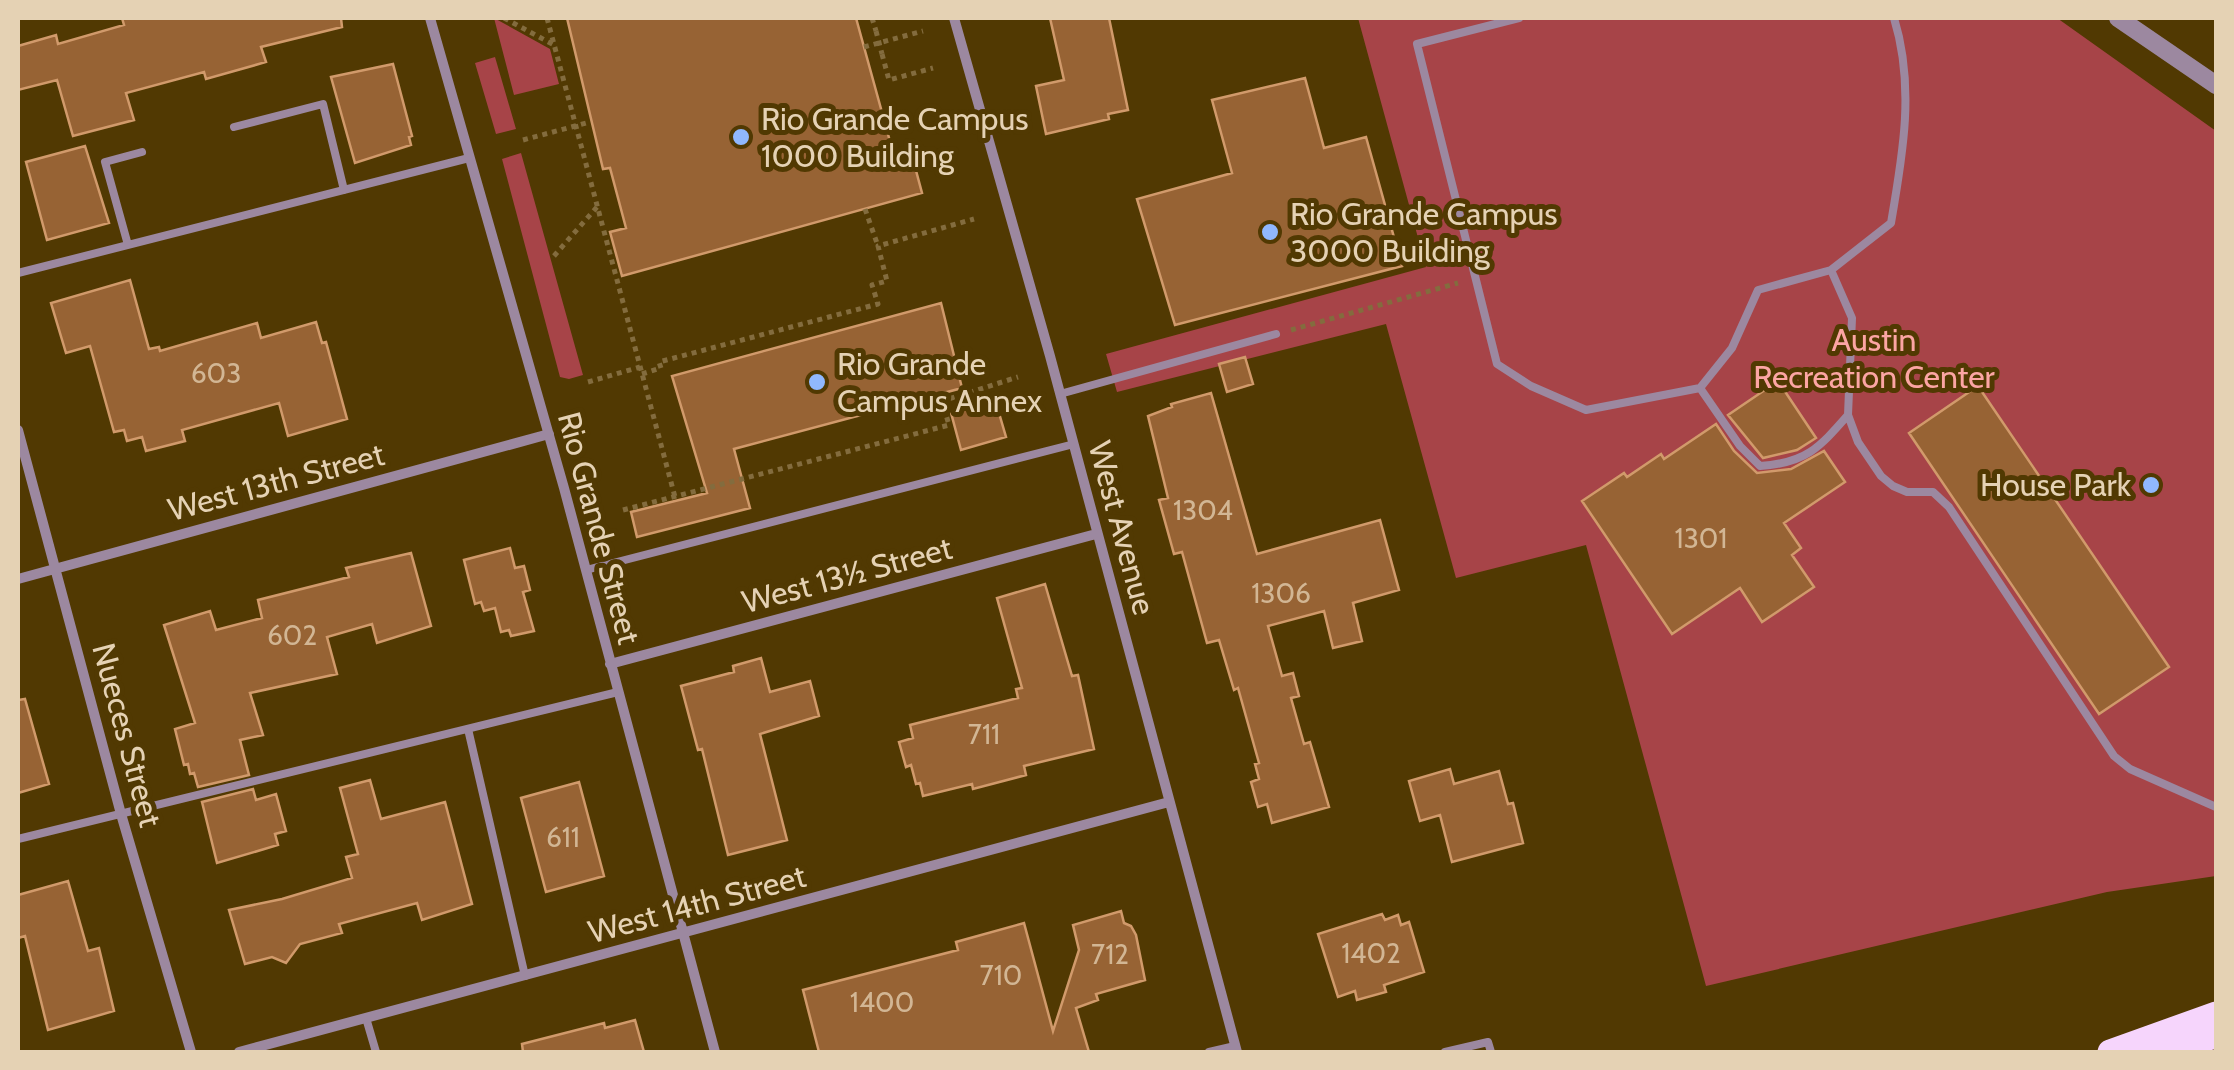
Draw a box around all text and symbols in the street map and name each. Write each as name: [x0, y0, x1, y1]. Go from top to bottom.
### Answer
place label: Rio Grande Campus 1000 Building: [761, 99, 1028, 175]
marker: Rio Grande Campus 1000 Building: [730, 126, 752, 148]
place label: Rio Grande Campus 3000 Building: [1290, 194, 1557, 270]
marker: Rio Grande Campus 3000 Building: [1259, 221, 1281, 243]
park label: Austin Recreation Center: [1753, 320, 1996, 396]
place label: Rio Grande Campus Annex: [837, 344, 1042, 420]
house number: 603: [191, 356, 241, 390]
marker: Rio Grande Campus Annex: [806, 371, 828, 393]
street label: Rio Grande Street: [550, 408, 649, 648]
street label: West 13th Street: [164, 434, 388, 529]
street label: West Avenue: [1081, 437, 1164, 619]
place label: House Park: [1980, 465, 2132, 504]
marker: House Park: [2140, 474, 2162, 496]
house number: 1304: [1173, 493, 1233, 527]
house number: 1301: [1675, 521, 1727, 555]
street label: West 13½ Street: [738, 528, 956, 621]
house number: 1306: [1251, 576, 1311, 610]
house number: 602: [267, 618, 317, 652]
street label: Nueces Street: [84, 639, 171, 831]
house number: 711: [968, 717, 1000, 751]
house number: 611: [546, 820, 580, 854]
street label: West 14th Street: [584, 856, 810, 951]
house number: 1402: [1341, 936, 1401, 970]
house number: 712: [1091, 937, 1129, 971]
house number: 710: [980, 958, 1022, 992]
house number: 1400: [850, 985, 914, 1019]

